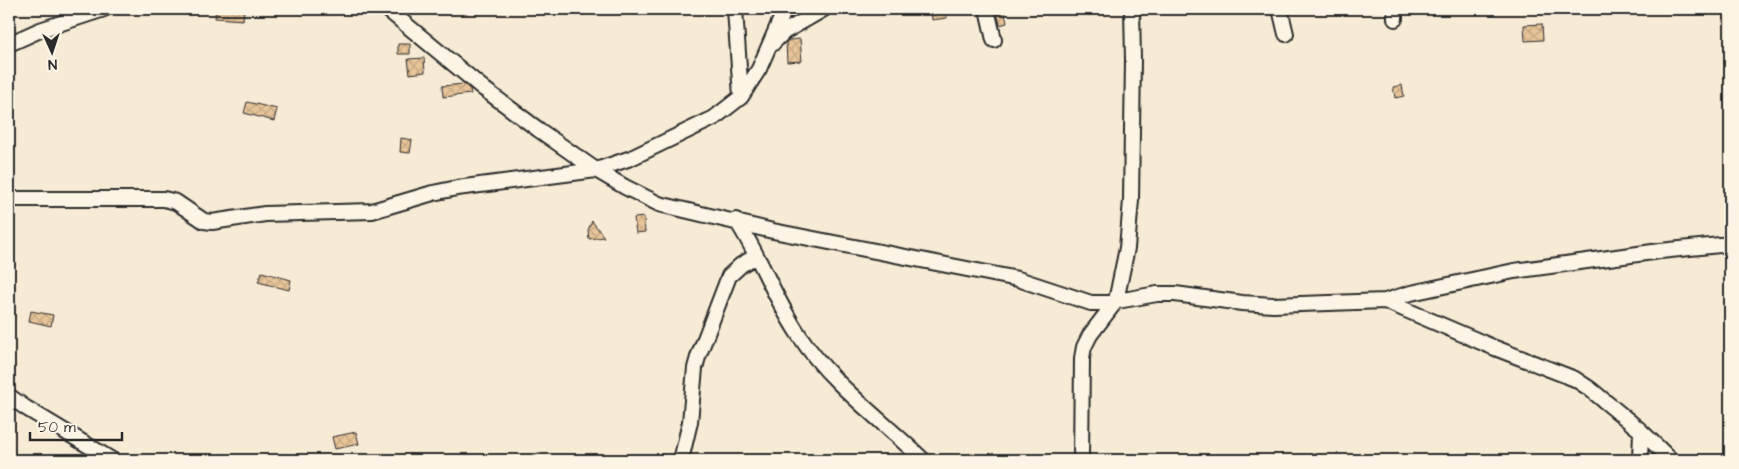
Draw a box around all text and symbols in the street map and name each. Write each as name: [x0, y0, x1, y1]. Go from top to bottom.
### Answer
north arrow: [28, 28, 78, 78]
text: N: [48, 54, 58, 74]
scale bar: [30, 409, 122, 441]
text: 50 m: [38, 417, 76, 438]

